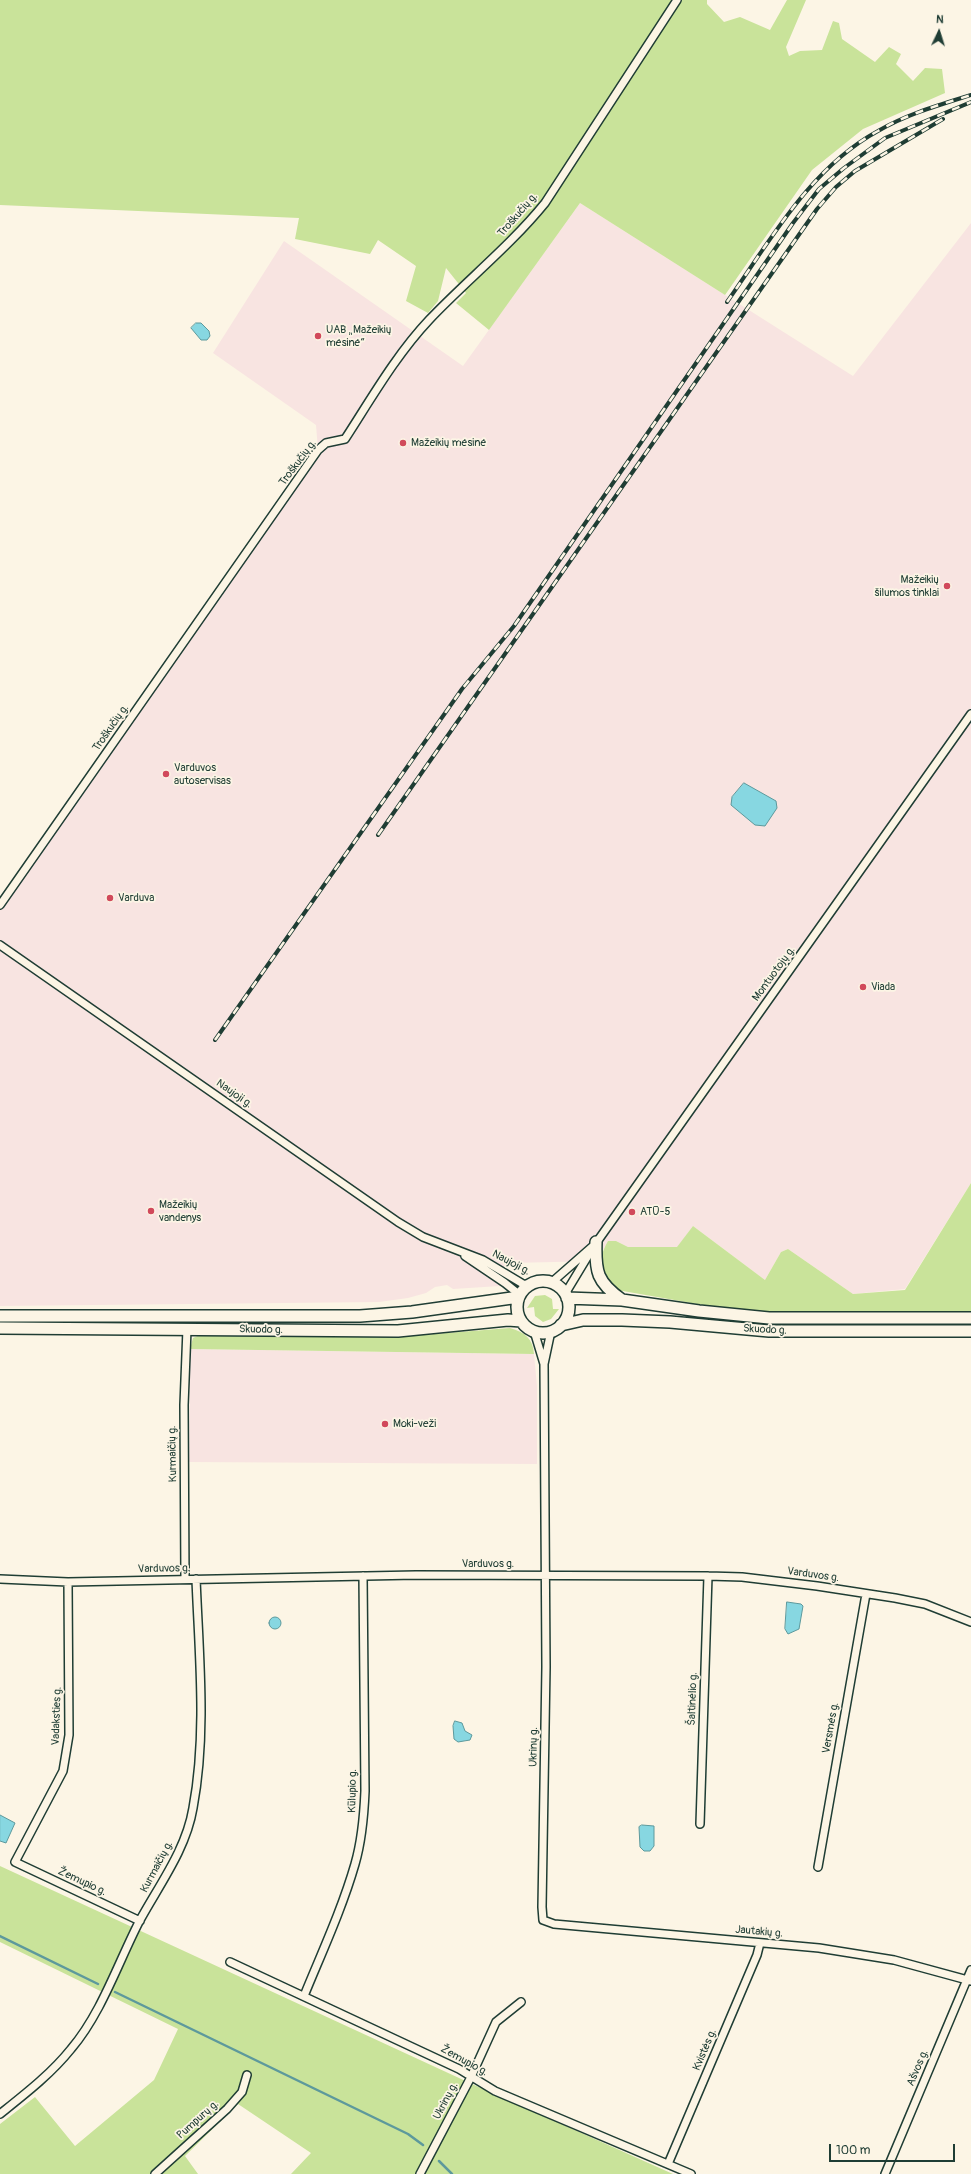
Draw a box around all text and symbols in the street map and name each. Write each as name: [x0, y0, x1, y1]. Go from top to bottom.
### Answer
north arrow: [919, 12, 959, 52]
text: N: [936, 13, 944, 26]
street label: Troškučių g.: [495, 190, 541, 240]
place label: UAB „Mažeikių mėsinė“: [326, 323, 391, 349]
marker: UAB „Mažeikių mėsinė“: [313, 331, 323, 341]
place label: Mažeikių mėsinė: [411, 436, 486, 450]
street label: Troškučių g.: [276, 437, 320, 489]
marker: Mažeikių mėsinė: [398, 438, 408, 448]
place label: Mažeikių šilumos tinklai: [875, 573, 939, 599]
marker: Mažeikių šilumos tinklai: [942, 581, 952, 591]
street label: Troškučių g.: [90, 702, 132, 754]
place label: Varduvos autoservisas: [174, 761, 231, 787]
marker: Varduvos autoservisas: [161, 769, 171, 779]
place label: Varduva: [118, 891, 154, 905]
marker: Varduva: [105, 893, 115, 903]
street label: Montuotojų g.: [750, 944, 798, 1004]
place label: Viada: [871, 980, 895, 994]
marker: Viada: [858, 982, 868, 992]
street label: Naujoji g.: [213, 1077, 255, 1111]
place label: Mažeikių vandenys: [159, 1198, 201, 1224]
place label: ATŪ-5: [640, 1205, 670, 1219]
marker: Mažeikių vandenys: [146, 1206, 156, 1216]
marker: ATŪ-5: [627, 1207, 637, 1217]
street label: Naujoji g.: [490, 1248, 532, 1278]
street label: Skuodo g.: [743, 1322, 787, 1338]
street label: Skuodo g.: [239, 1323, 283, 1337]
place label: Moki-veži: [393, 1417, 436, 1431]
marker: Moki-veži: [380, 1419, 390, 1429]
street label: Kurmaičių g.: [166, 1426, 180, 1482]
street label: Varduvos g.: [462, 1557, 514, 1571]
street label: Varduvos g.: [138, 1562, 190, 1576]
street label: Varduvos g.: [786, 1565, 840, 1585]
street label: Šaltinėlio g.: [685, 1672, 701, 1726]
street label: Vadaksties g.: [49, 1686, 65, 1746]
street label: Versmės g.: [820, 1701, 842, 1755]
street label: Ukrinų g.: [527, 1727, 541, 1767]
street label: Kūlupio g.: [346, 1769, 360, 1813]
street label: Kurmaičių g.: [138, 1839, 176, 1895]
street label: Žemupio g.: [56, 1865, 108, 1899]
street label: Jautakių g.: [735, 1923, 783, 1941]
street label: Kvistės g.: [690, 2027, 720, 2073]
street label: Žemupio g.: [438, 2043, 490, 2079]
street label: Ašvos g.: [904, 2048, 932, 2088]
street label: Ukrinų g.: [431, 2080, 461, 2122]
street label: Pumpurų g.: [174, 2098, 222, 2142]
scale bar: [831, 2136, 957, 2162]
text: 100 m: [836, 2143, 870, 2158]

